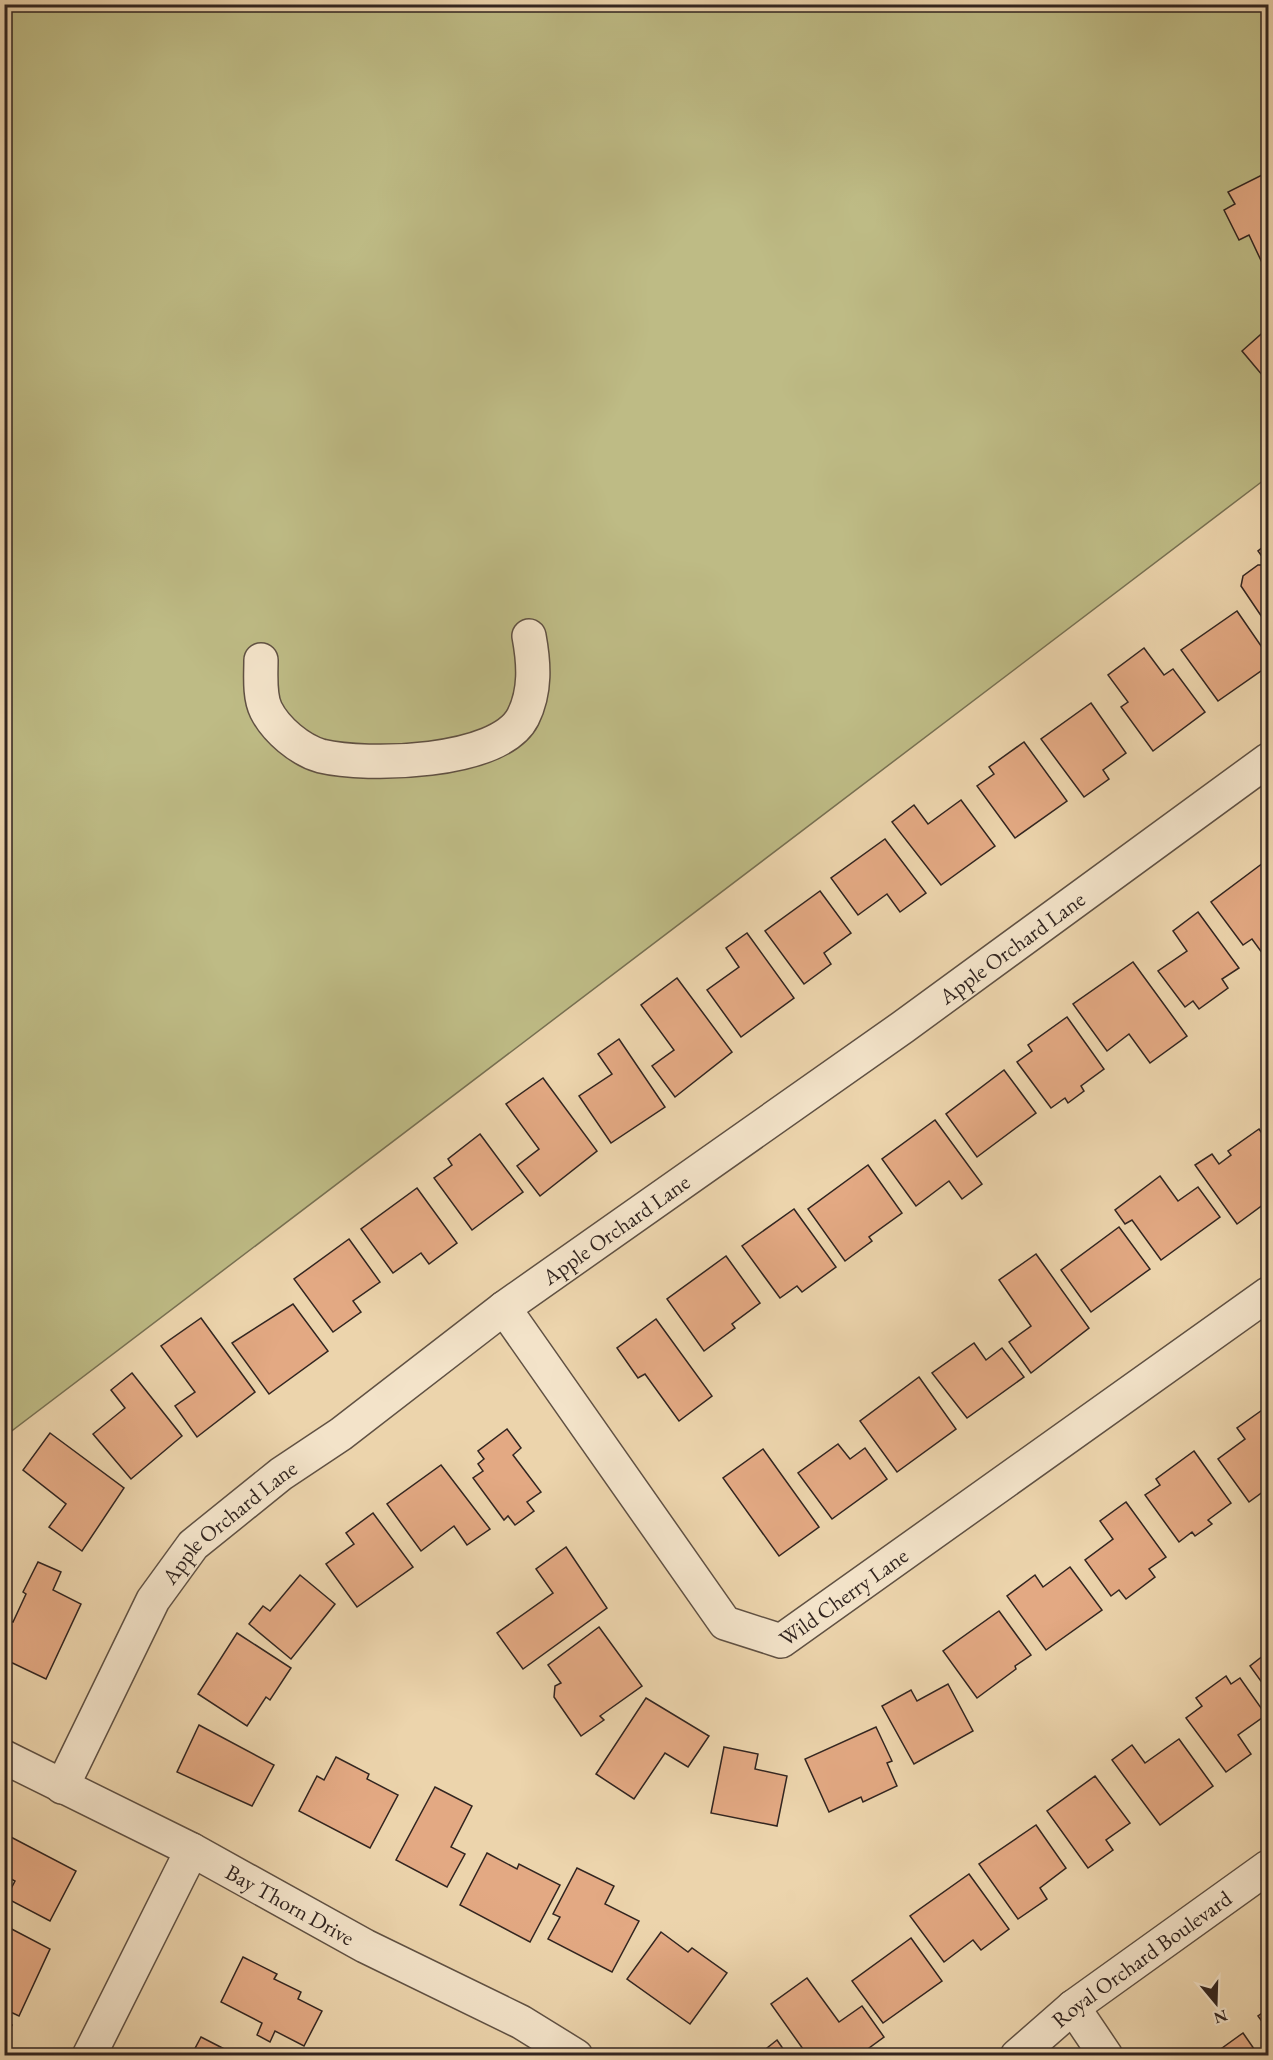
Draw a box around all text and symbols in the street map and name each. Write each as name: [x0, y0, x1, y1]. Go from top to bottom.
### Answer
street label: Apple Orchard Lane: [932, 884, 1091, 1011]
street label: Apple Orchard Lane: [536, 1167, 696, 1292]
street label: Apple Orchard Lane: [154, 1453, 303, 1591]
street label: Wild Cherry Lane: [773, 1540, 914, 1653]
street label: Bay Thorn Drive: [221, 1857, 360, 1952]
street label: Royal Orchard Boulevard: [1045, 1883, 1238, 2034]
north arrow: [1186, 1973, 1246, 2033]
text: N: [1211, 2005, 1230, 2029]

